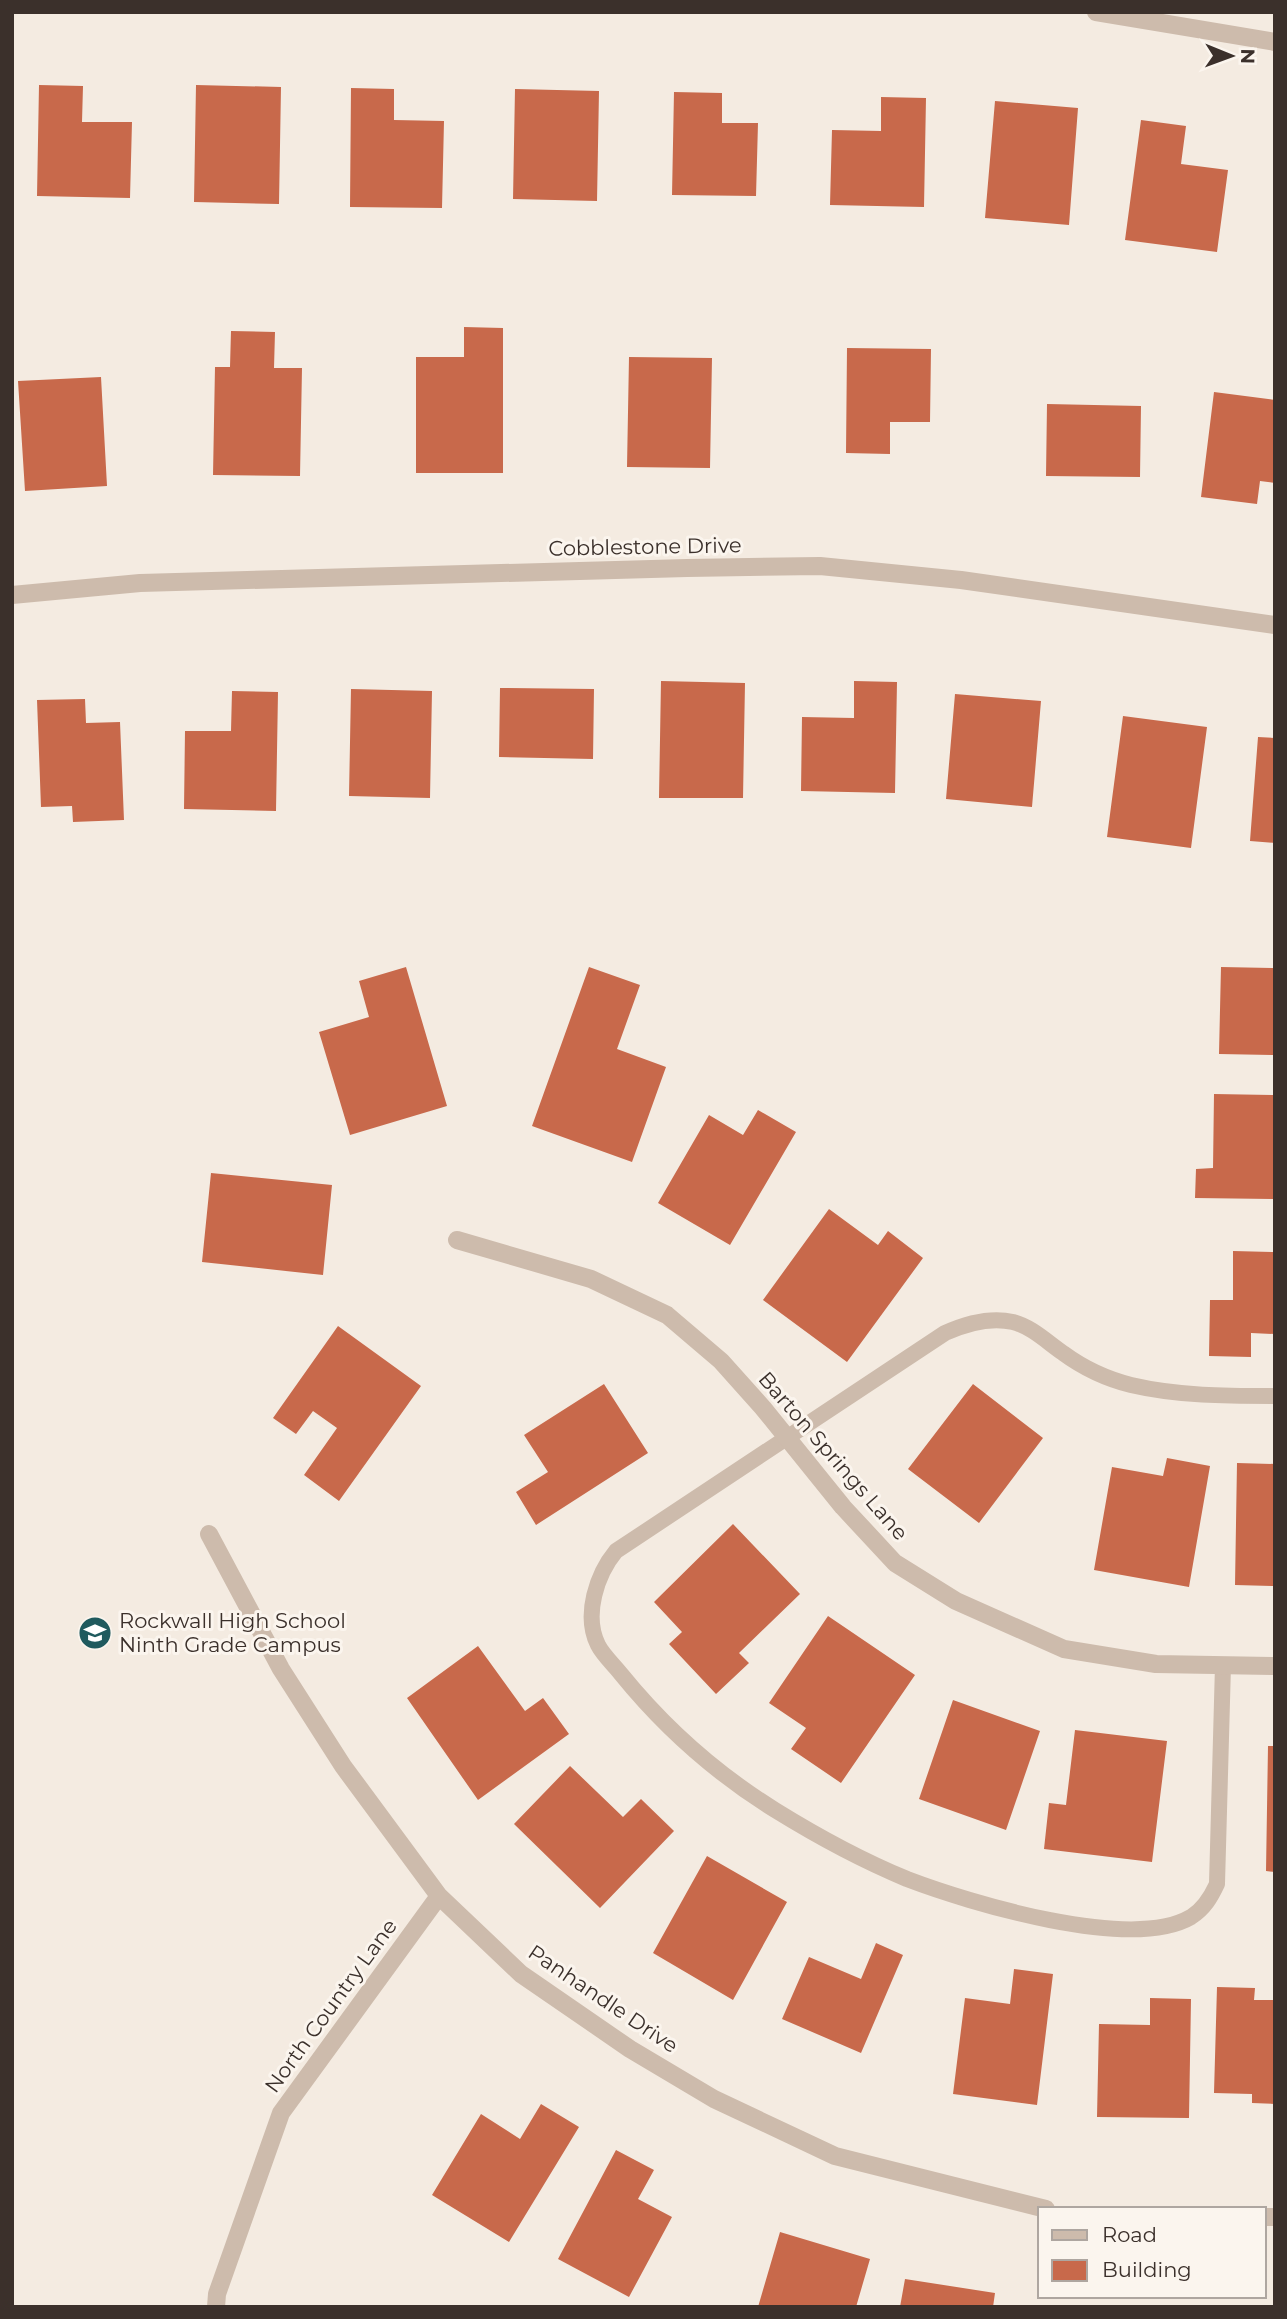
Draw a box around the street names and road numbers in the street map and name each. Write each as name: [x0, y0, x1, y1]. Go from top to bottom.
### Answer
street label: Cobblestone Drive: [548, 532, 742, 561]
street label: Barton Springs Lane: [753, 1366, 913, 1545]
street label: North Country Lane: [259, 1914, 402, 2097]
street label: Panhandle Drive: [524, 1939, 683, 2058]

